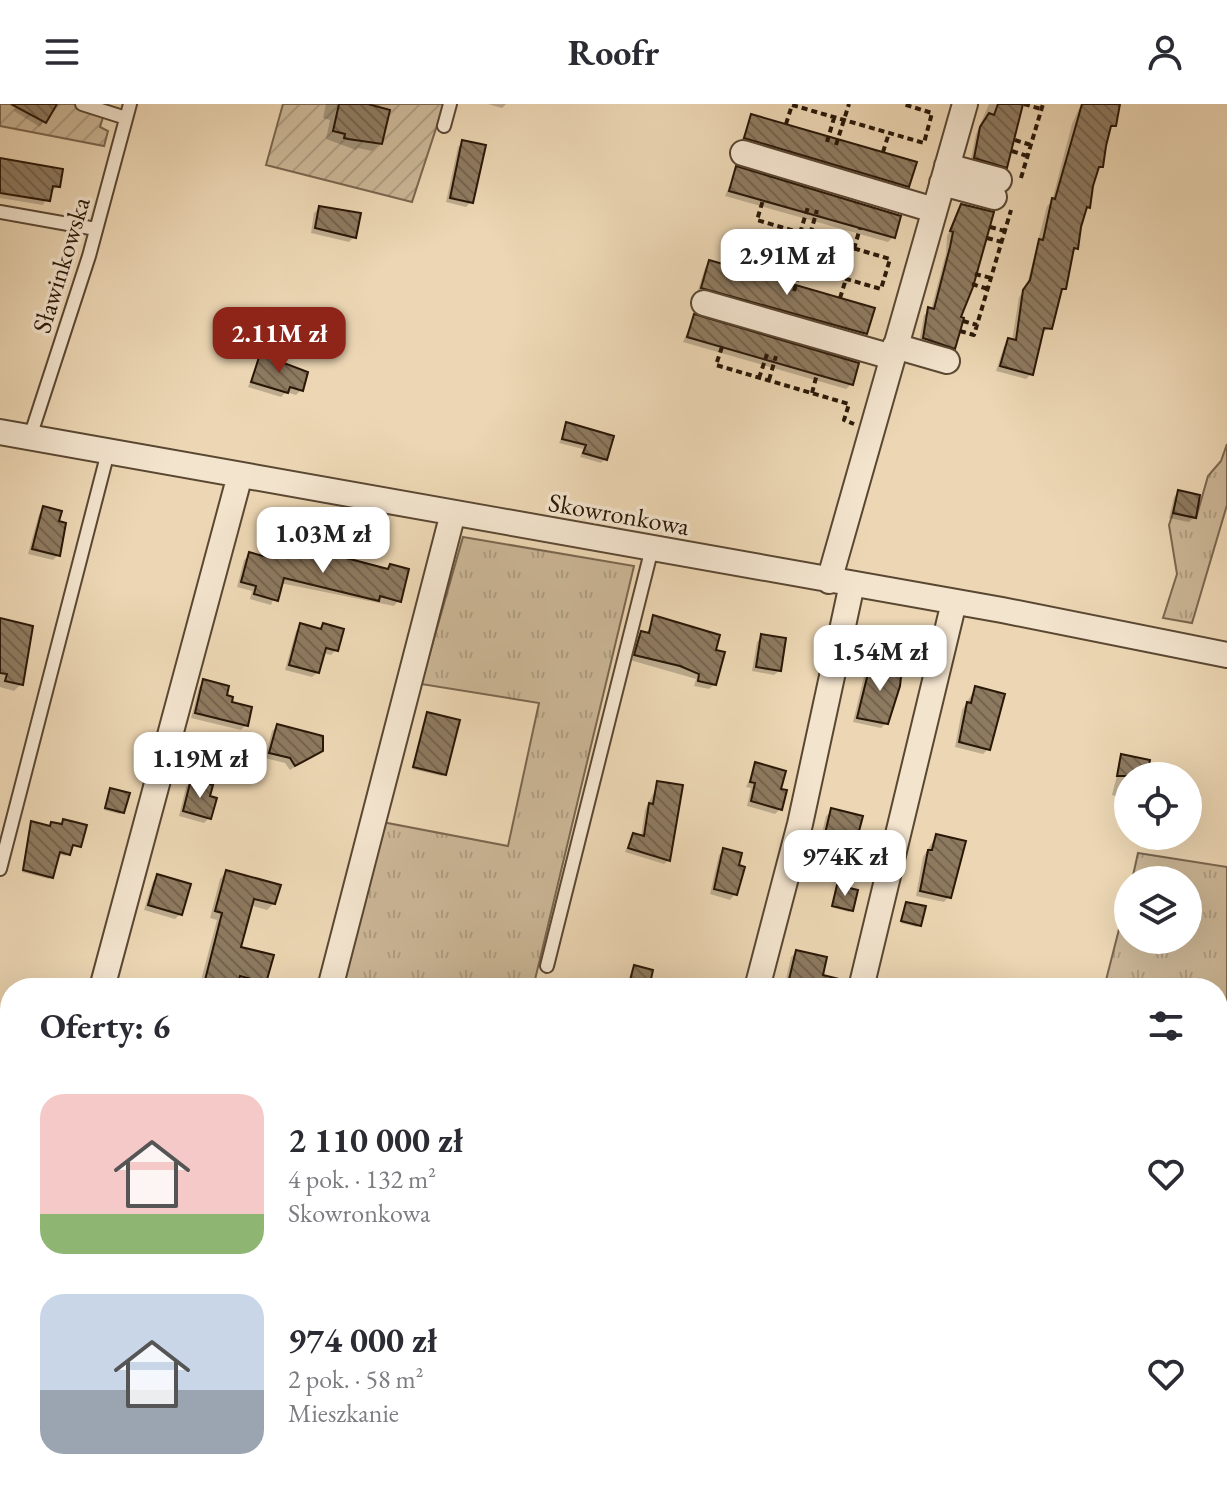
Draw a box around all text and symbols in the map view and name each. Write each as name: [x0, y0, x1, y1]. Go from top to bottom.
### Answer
text: Roofr: [568, 29, 659, 76]
icon: menu: [40, 30, 84, 74]
icon: person: [1143, 30, 1187, 74]
street label: Sławinkowska: [24, 192, 98, 337]
pin: 2.91M zł: [704, 229, 870, 297]
text: 2.91M zł: [739, 238, 835, 272]
pin: 2.11M zł: [196, 307, 362, 375]
text: 2.11M zł: [231, 316, 327, 350]
street label: Skowronkowa: [546, 485, 693, 543]
pin: 1.03M zł: [240, 507, 406, 575]
text: 1.03M zł: [275, 516, 371, 550]
pin: 1.54M zł: [797, 625, 963, 693]
text: 1.54M zł: [832, 634, 928, 668]
pin: 1.19M zł: [117, 732, 283, 800]
text: 1.19M zł: [152, 741, 248, 775]
map controls: [1114, 762, 1202, 954]
button: locate: [1114, 762, 1202, 850]
pin: 974K zł: [771, 830, 919, 898]
text: 974K zł: [802, 839, 888, 873]
button: layers: [1114, 866, 1202, 954]
text: Oferty: 6: [40, 1004, 170, 1048]
icon: filters: [1144, 1004, 1188, 1048]
text: 2 110 000 zł: [288, 1118, 463, 1162]
icon: home: [104, 1126, 200, 1222]
icon: heart: [1144, 1152, 1188, 1196]
text: 4 pok. · 132 m²: [288, 1162, 436, 1196]
text: Skowronkowa: [288, 1196, 430, 1230]
text: 974 000 zł: [288, 1318, 437, 1362]
icon: home: [104, 1326, 200, 1422]
icon: heart: [1144, 1352, 1188, 1396]
text: 2 pok. · 58 m²: [288, 1362, 424, 1396]
text: Mieszkanie: [288, 1396, 399, 1430]

